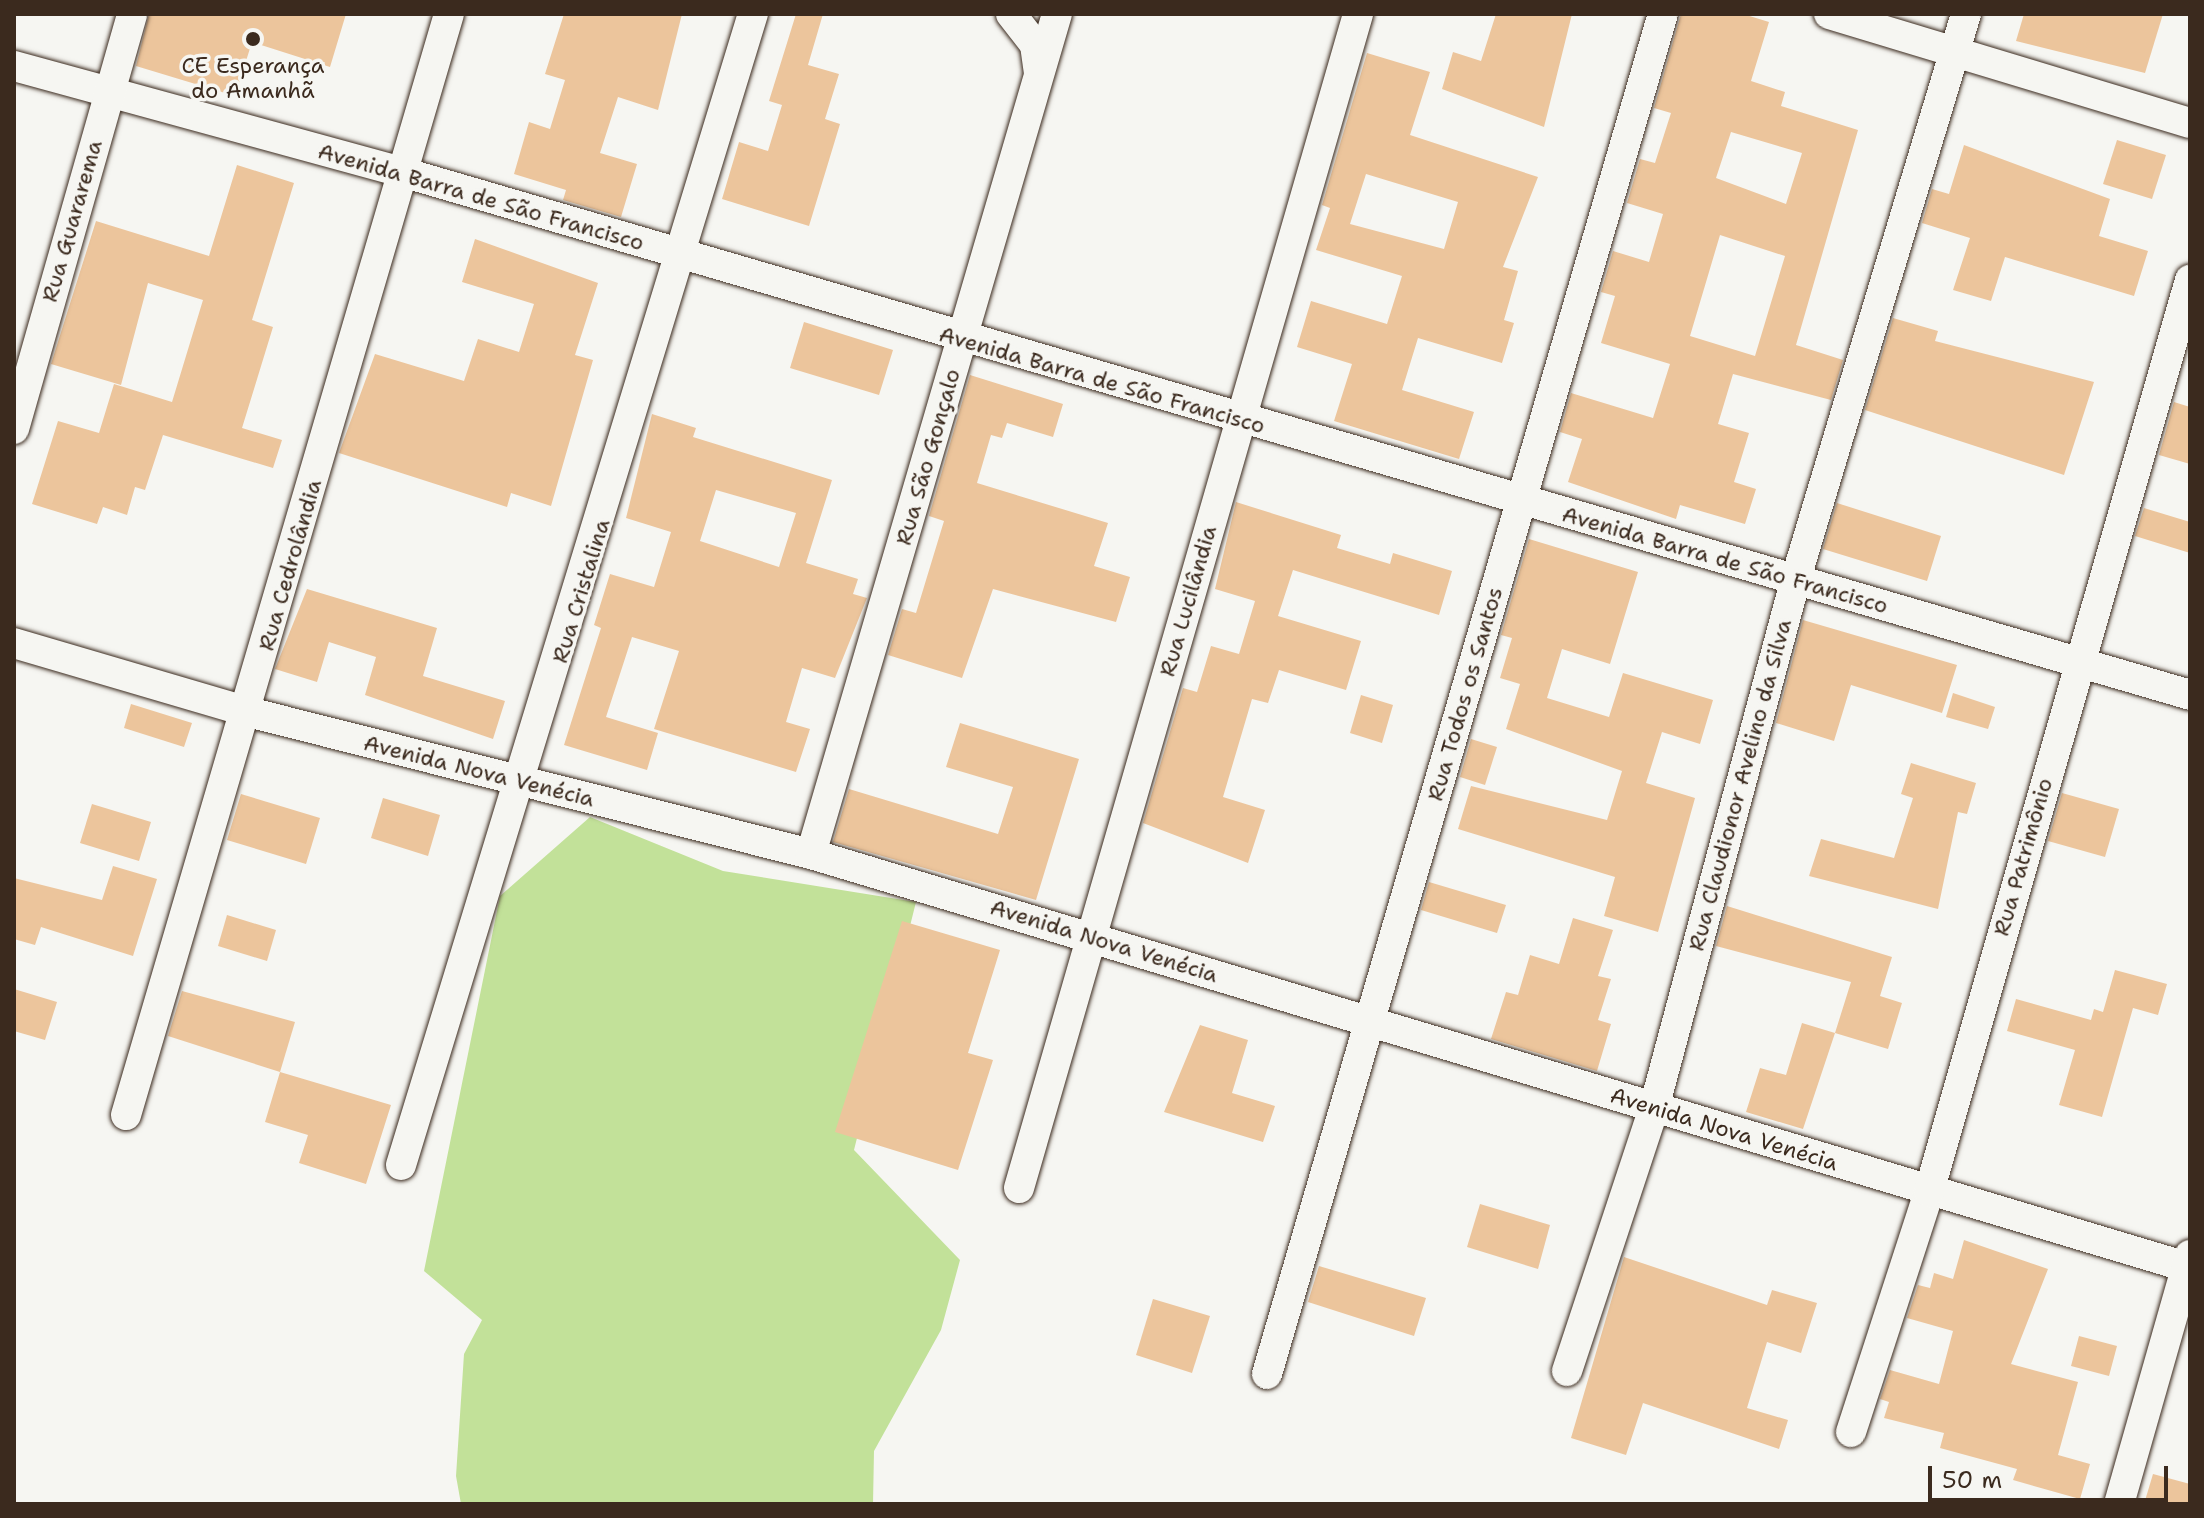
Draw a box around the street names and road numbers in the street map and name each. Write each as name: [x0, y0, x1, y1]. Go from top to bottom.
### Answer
street label: Rua Guararema: [36, 137, 108, 305]
street label: Avenida Barra de São Francisco: [315, 138, 647, 256]
street label: Avenida Barra de São Francisco: [936, 321, 1268, 439]
street label: Rua São Gonçalo: [890, 366, 966, 548]
street label: Rua Cedrolândia: [253, 476, 327, 654]
street label: Avenida Barra de São Francisco: [1559, 501, 1891, 619]
street label: Rua Cristalina: [547, 516, 615, 666]
street label: Rua Lucilândia: [1154, 523, 1222, 679]
street label: Rua Todos os Santos: [1422, 584, 1508, 804]
street label: Rua Claudionor Avelino da Silva: [1683, 616, 1797, 954]
street label: Avenida Nova Venécia: [361, 730, 597, 812]
street label: Rua Patrimônio: [1988, 775, 2058, 939]
street label: Avenida Nova Venécia: [987, 894, 1221, 988]
street label: Avenida Nova Venécia: [1607, 1082, 1841, 1176]

